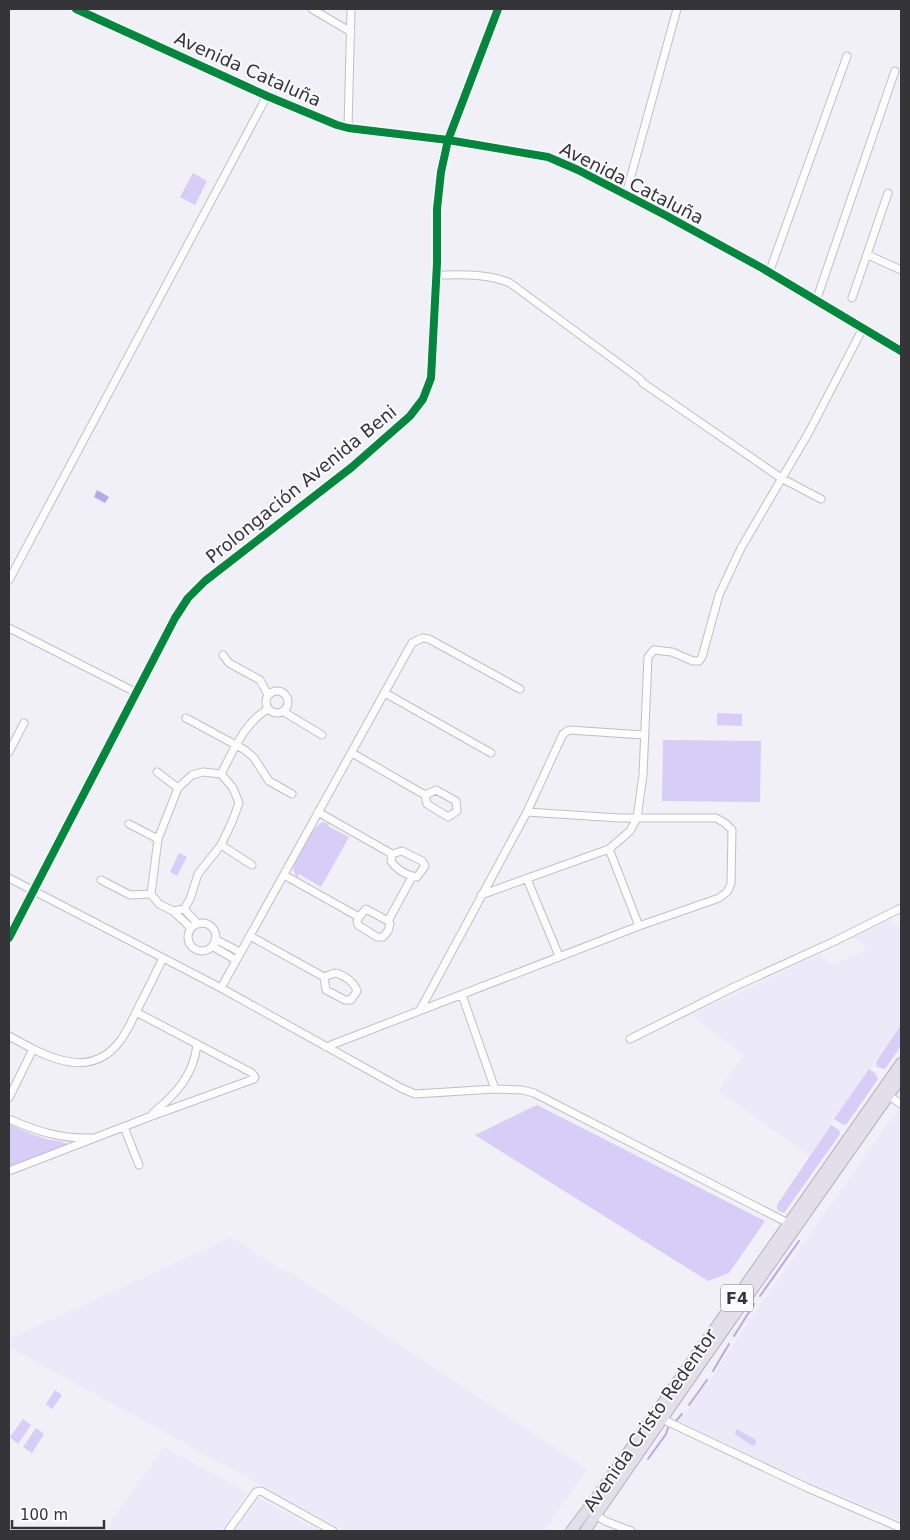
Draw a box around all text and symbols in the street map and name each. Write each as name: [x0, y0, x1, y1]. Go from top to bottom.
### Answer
street label: Avenida Cataluña: [172, 27, 324, 111]
street label: Avenida Cataluña: [557, 138, 707, 228]
street label: Prolongación Avenida Beni: [202, 401, 400, 567]
road number: F4: [721, 1285, 753, 1312]
street label: Avenida Cristo Redentor: [579, 1324, 721, 1515]
scale bar: [12, 1498, 105, 1530]
text: 100 m: [20, 1506, 68, 1524]

